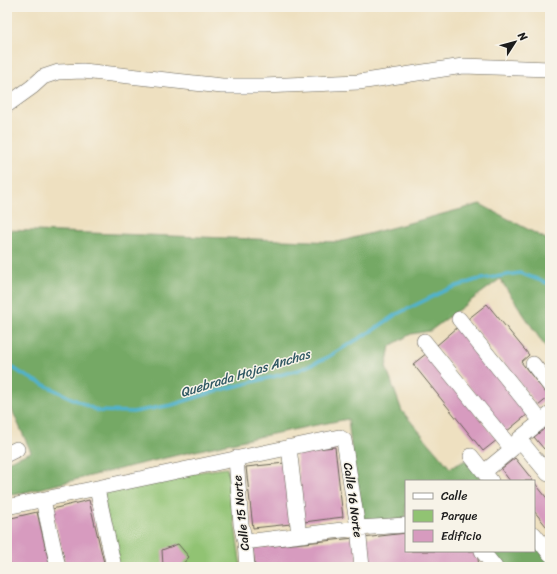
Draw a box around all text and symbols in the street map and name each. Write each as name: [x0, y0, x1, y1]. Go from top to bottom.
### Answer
north arrow: [495, 22, 535, 62]
text: N: [512, 27, 533, 45]
water label: Quebrada Hojas Anchas: [177, 342, 314, 404]
street label: Calle 16 Norte: [337, 461, 369, 539]
street label: Calle 15 Norte: [226, 474, 256, 552]
legend: [405, 480, 535, 552]
text: Calle: [441, 485, 468, 507]
text: Parque: [441, 505, 478, 527]
text: Edificio: [441, 525, 481, 547]

